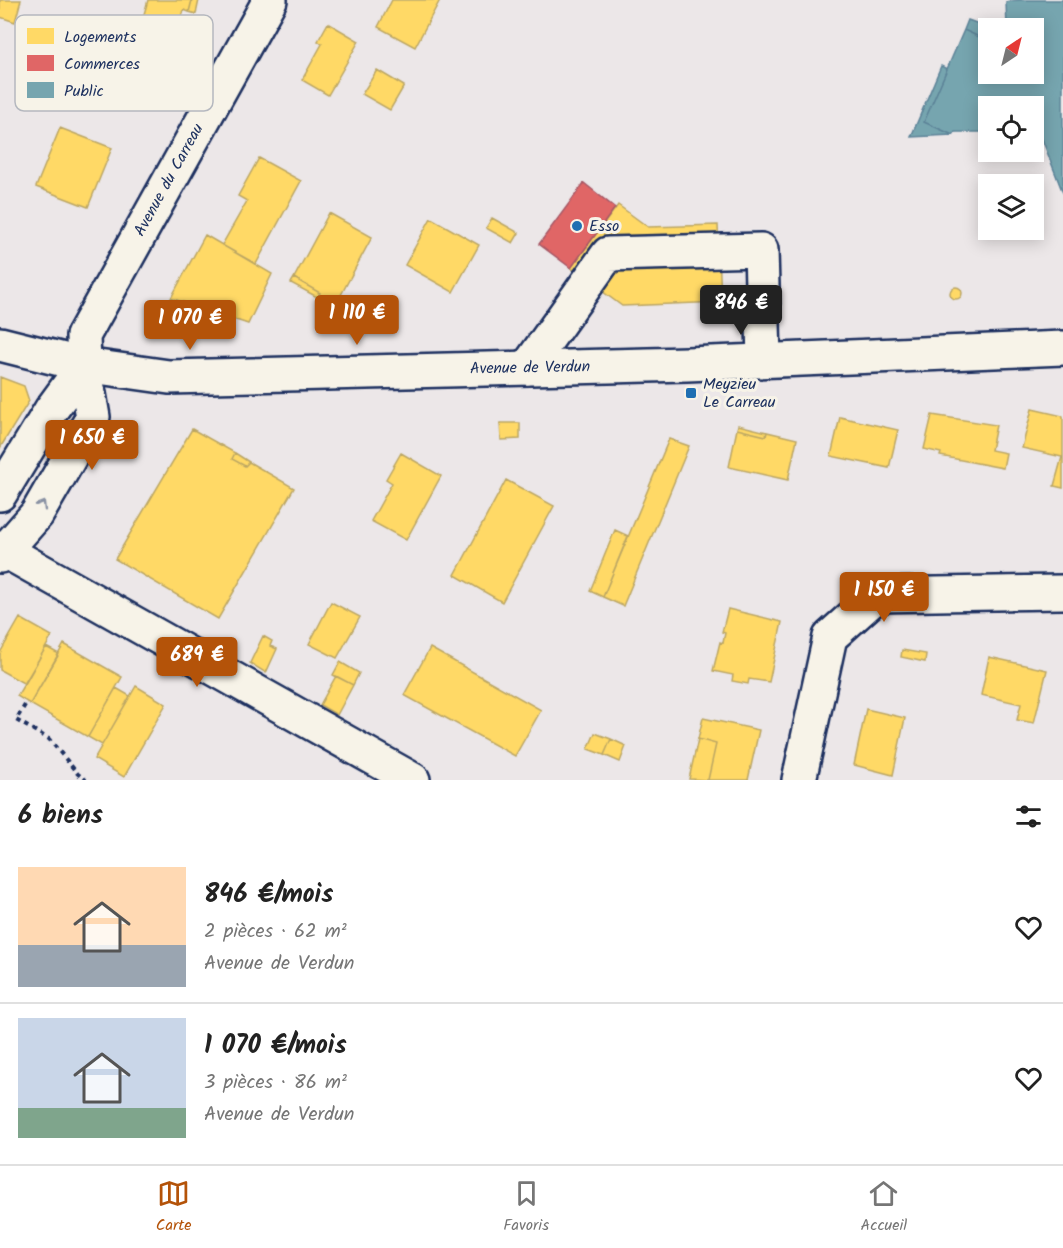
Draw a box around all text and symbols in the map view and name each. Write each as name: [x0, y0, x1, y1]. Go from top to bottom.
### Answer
legend: [15, 15, 213, 111]
north arrow: [978, 18, 1044, 84]
map controls: [978, 18, 1044, 240]
text: Logements: [64, 25, 136, 50]
text: Commerces: [64, 52, 140, 77]
text: Public: [64, 79, 104, 104]
button: locate: [978, 96, 1044, 162]
street label: Avenue du Carreau: [128, 119, 211, 241]
button: layers: [978, 174, 1044, 240]
place label: Esso: [589, 214, 619, 239]
marker: Esso: [570, 219, 584, 233]
pin: 846 €: [699, 285, 783, 336]
text: 846 €: [714, 288, 768, 320]
pin: 1 110 €: [302, 295, 412, 346]
text: 1 110 €: [329, 298, 385, 330]
pin: 1 070 €: [135, 300, 245, 351]
text: 1 070 €: [158, 303, 222, 335]
street label: Avenue de Verdun: [470, 354, 590, 382]
place label: Meyzieu Le Carreau: [703, 372, 776, 415]
marker: Meyzieu Le Carreau: [684, 386, 698, 400]
pin: 1 650 €: [37, 420, 147, 471]
text: 1 650 €: [59, 423, 125, 455]
one-way arrow: [35, 501, 47, 511]
pin: 1 150 €: [829, 572, 939, 623]
text: 1 150 €: [854, 575, 914, 607]
pin: 689 €: [155, 637, 239, 688]
text: 689 €: [170, 640, 224, 672]
text: 6 biens: [18, 795, 103, 837]
icon: filters: [1012, 800, 1045, 833]
text: 846 €/mois: [204, 874, 333, 916]
icon: home: [66, 891, 138, 963]
icon: heart: [1012, 911, 1045, 944]
text: 2 pièces · 62 m²: [204, 916, 347, 948]
text: Avenue de Verdun: [204, 948, 354, 980]
text: 1 070 €/mois: [204, 1025, 347, 1067]
icon: home: [66, 1042, 138, 1114]
icon: heart: [1012, 1062, 1045, 1095]
text: 3 pièces · 86 m²: [204, 1067, 347, 1099]
text: Avenue de Verdun: [204, 1099, 354, 1131]
tab: Carte: [156, 1177, 192, 1238]
tab: Favoris: [503, 1177, 549, 1238]
tab: Accueil: [861, 1177, 907, 1238]

